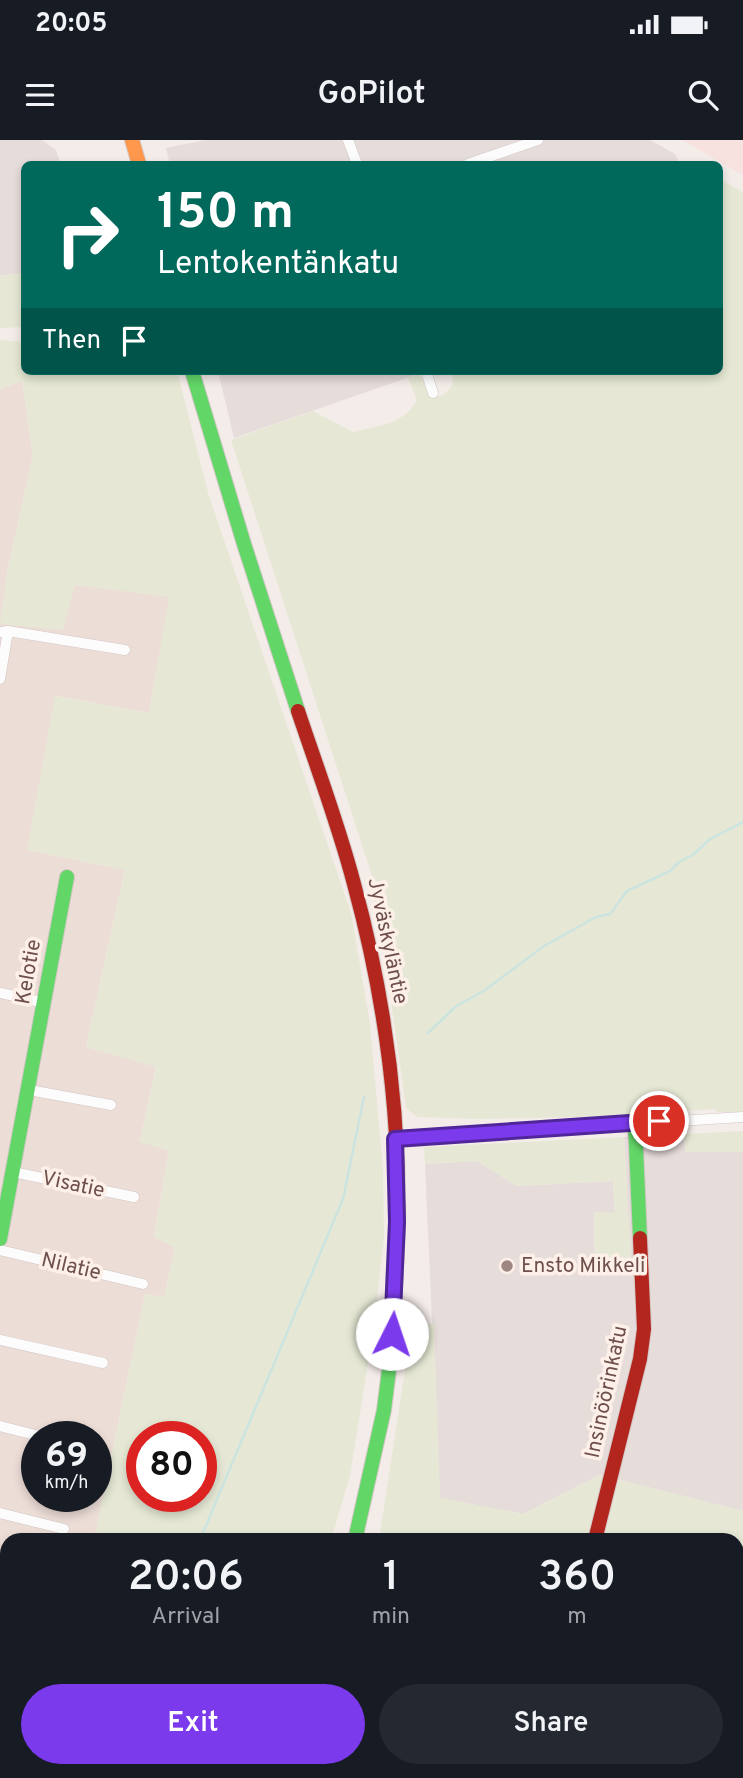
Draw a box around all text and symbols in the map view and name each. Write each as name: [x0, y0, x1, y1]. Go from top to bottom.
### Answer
text: 20:05: [35, 8, 107, 41]
text: GoPilot: [317, 75, 426, 115]
icon: menu: [21, 76, 59, 114]
icon: search: [684, 76, 722, 114]
text: 150 m: [157, 184, 294, 246]
icon: right: [42, 189, 133, 280]
text: Lentokentänkatu: [157, 245, 399, 285]
icon: arrive: [115, 322, 153, 360]
text: Then: [42, 325, 101, 358]
street label: Jyväskyläntie: [360, 875, 414, 1007]
street label: Kelotie: [10, 937, 48, 1007]
pin: [629, 1091, 689, 1151]
icon: arrive: [640, 1102, 678, 1140]
street label: Visatie: [39, 1165, 107, 1205]
street label: Nilatie: [38, 1247, 104, 1287]
place label: Ensto Mikkeli: [521, 1253, 645, 1280]
marker: Ensto Mikkeli: [499, 1258, 515, 1274]
position arrow: [355, 1297, 429, 1371]
street label: Insinöörinkatu: [580, 1323, 634, 1461]
speed limit sign: 80: [126, 1421, 217, 1512]
text: 69: [45, 1435, 88, 1479]
text: km/h: [45, 1472, 88, 1495]
text: 20:06: [128, 1552, 244, 1605]
text: 1: [383, 1552, 399, 1605]
text: 360: [538, 1552, 616, 1605]
text: Arrival: [152, 1603, 220, 1632]
text: min: [372, 1603, 410, 1632]
text: m: [567, 1603, 587, 1632]
button: Exit: [21, 1684, 365, 1764]
button: Share: [379, 1684, 723, 1764]

